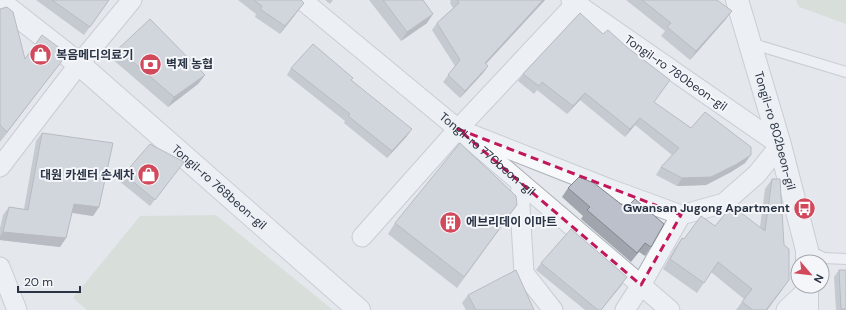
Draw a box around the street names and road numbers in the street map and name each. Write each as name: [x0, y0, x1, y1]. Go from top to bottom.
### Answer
street label: Tongil-ro 780beon-gil: [622, 32, 730, 114]
street label: Tongil-ro 802beon-gil: [751, 69, 799, 192]
street label: Tongil-ro 770beon-gil: [436, 109, 539, 199]
street label: Tongil-ro 768beon-gil: [168, 141, 270, 233]

